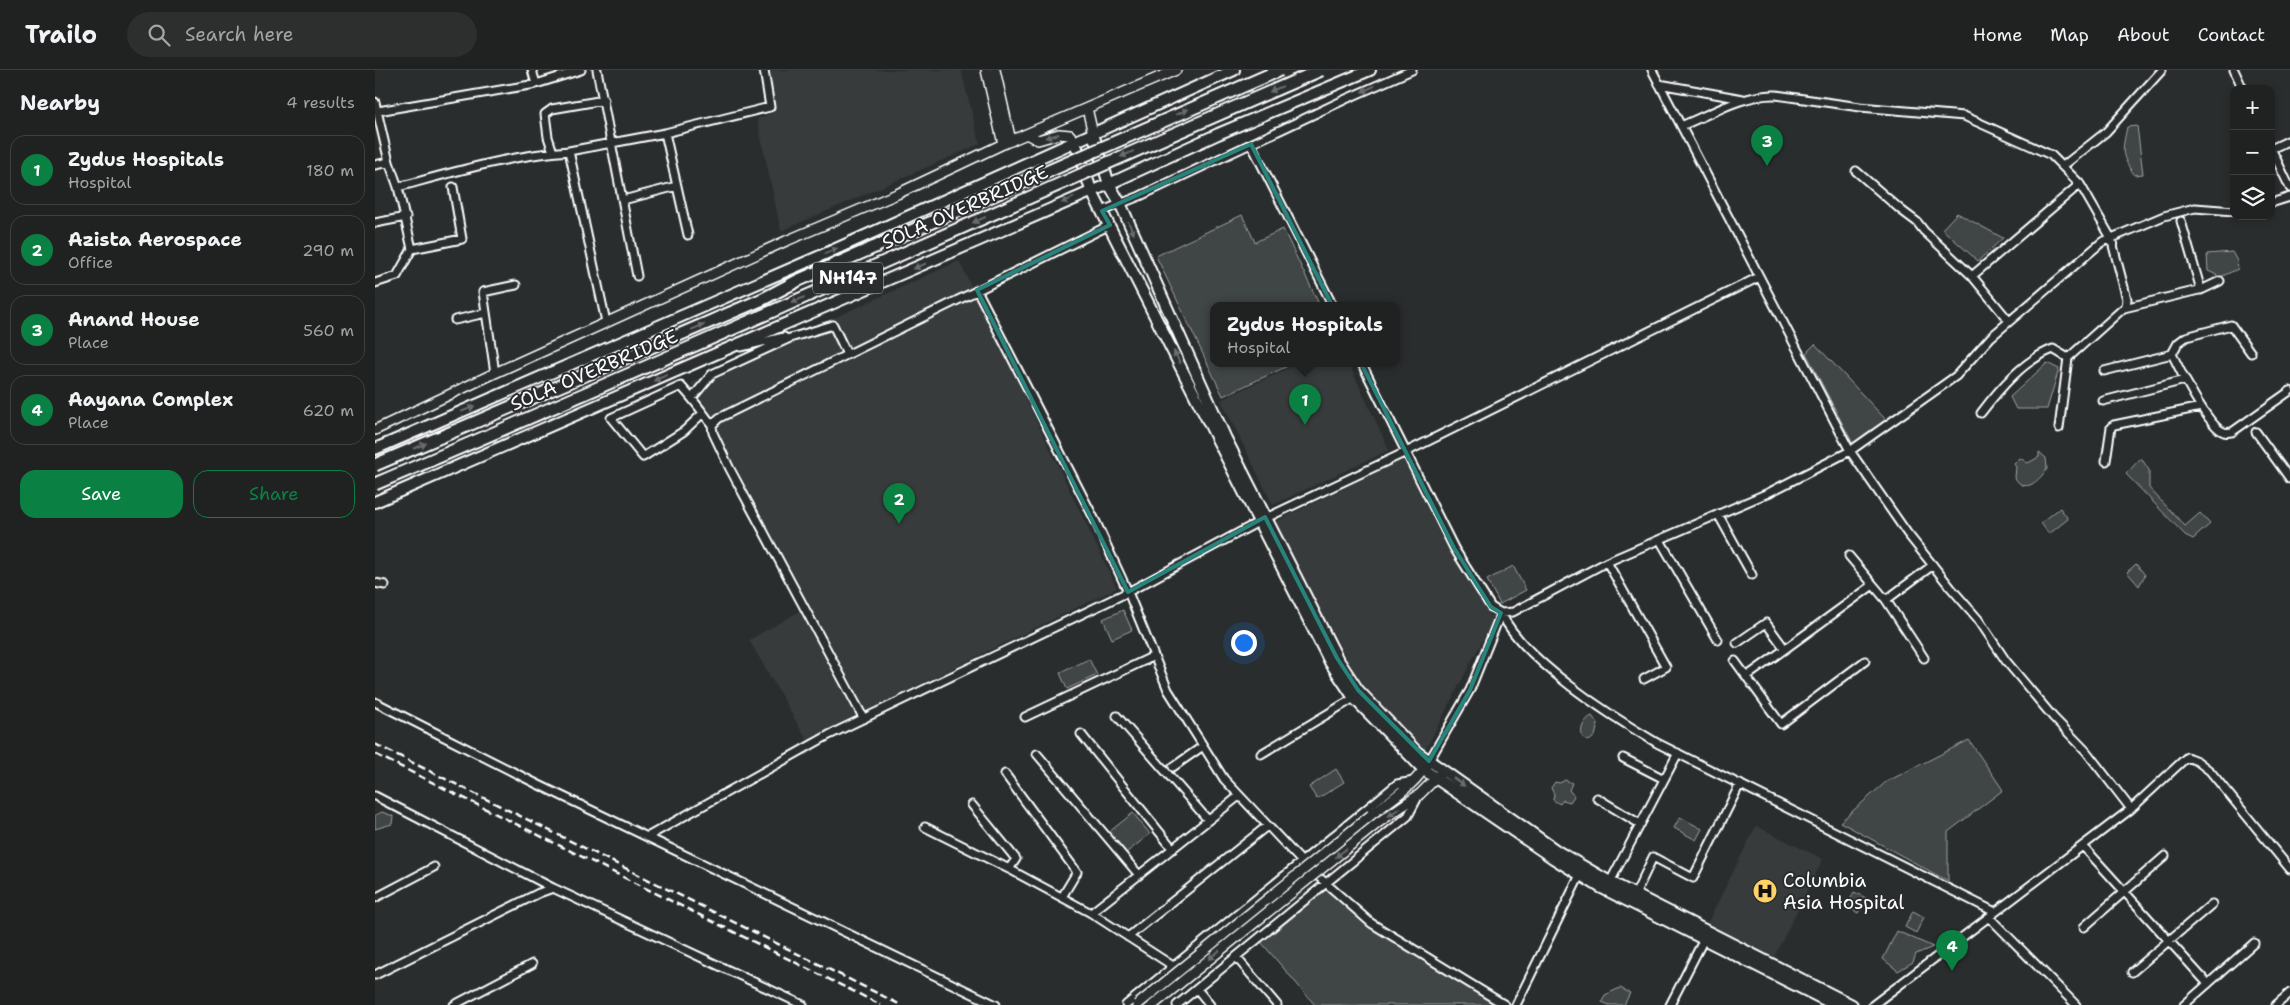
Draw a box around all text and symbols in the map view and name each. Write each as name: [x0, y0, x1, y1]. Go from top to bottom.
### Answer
search box: [127, 12, 477, 57]
text: Trailo: [25, 19, 97, 51]
icon: search: [145, 21, 173, 49]
text: Search here: [185, 22, 294, 47]
text: Home: [1973, 23, 2022, 47]
text: Map: [2050, 23, 2089, 47]
text: About: [2117, 23, 2170, 47]
text: Contact: [2198, 23, 2265, 47]
map controls: [2230, 85, 2275, 220]
button: +: [2230, 85, 2275, 130]
one-way arrow: [1269, 86, 1283, 94]
one-way arrow: [1361, 86, 1375, 94]
text: Nearby: [20, 89, 100, 117]
text: 4 results: [286, 92, 355, 113]
one-way arrow: [1175, 108, 1189, 116]
pin: 3: [1751, 125, 1783, 166]
button: −: [2230, 130, 2275, 175]
one-way arrow: [1044, 132, 1059, 140]
text: Zydus Hospitals: [68, 147, 224, 172]
one-way arrow: [1120, 151, 1134, 159]
street label: SOLA OVERBRIDGE: [878, 159, 1052, 255]
text: 1: [33, 160, 41, 181]
text: 180 m: [306, 160, 354, 181]
one-way arrow: [1199, 161, 1214, 169]
text: Hospital: [68, 172, 131, 193]
button: layers: [2230, 175, 2275, 220]
one-way arrow: [1061, 196, 1075, 204]
one-way arrow: [972, 216, 986, 224]
one-way arrow: [1127, 221, 1135, 235]
text: Azista Aerospace: [68, 227, 242, 252]
text: 2: [31, 240, 43, 261]
text: 290 m: [302, 240, 354, 261]
one-way arrow: [824, 247, 838, 255]
text: Office: [68, 252, 113, 273]
road number: NH147: [813, 262, 883, 294]
one-way arrow: [913, 263, 927, 271]
one-way arrow: [791, 297, 805, 305]
popup: [1210, 302, 1400, 367]
text: Anand House: [68, 307, 200, 332]
text: Zydus Hospitals: [1227, 312, 1383, 337]
text: 3: [31, 320, 43, 341]
text: 560 m: [303, 320, 354, 341]
one-way arrow: [691, 322, 705, 330]
street label: SOLA OVERBRIDGE: [506, 323, 682, 417]
text: Place: [68, 332, 109, 353]
text: Hospital: [1227, 337, 1290, 358]
one-way arrow: [1173, 350, 1181, 365]
one-way arrow: [653, 375, 667, 383]
pin: 1: [1289, 384, 1321, 425]
text: Aayana Complex: [68, 387, 233, 412]
text: 4: [31, 400, 43, 421]
text: 620 m: [303, 400, 354, 421]
one-way arrow: [461, 405, 475, 413]
text: Place: [68, 412, 109, 433]
one-way arrow: [413, 441, 427, 449]
button: Save: [20, 470, 183, 518]
button: Share: [193, 470, 355, 518]
pin: 2: [883, 483, 915, 524]
your location: [1231, 630, 1257, 656]
one-way arrow: [1452, 777, 1465, 787]
one-way arrow: [1387, 807, 1401, 817]
one-way arrow: [1335, 847, 1348, 858]
place label: Columbia Asia Hospital: [1783, 868, 1904, 915]
hospital icon: Columbia Asia Hospital: [1752, 878, 1778, 904]
pin: 4: [1936, 930, 1968, 971]
one-way arrow: [1208, 950, 1221, 961]

